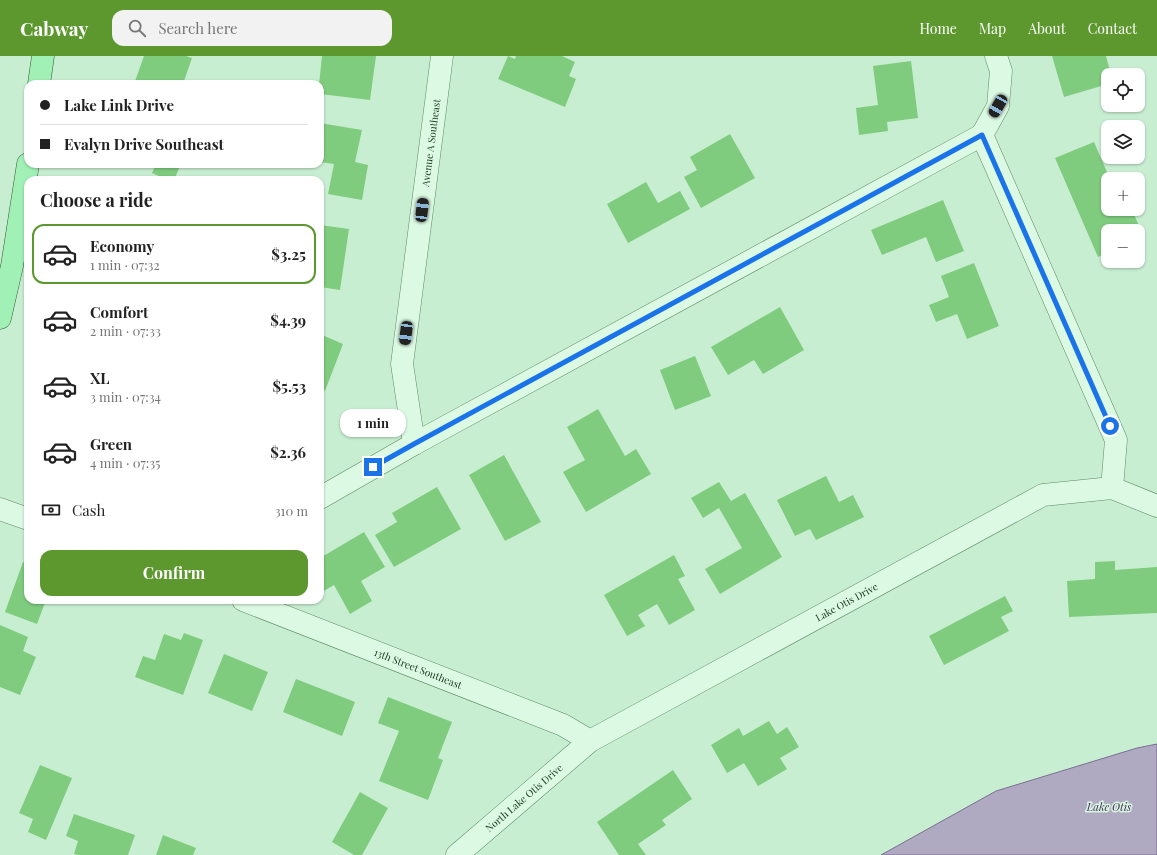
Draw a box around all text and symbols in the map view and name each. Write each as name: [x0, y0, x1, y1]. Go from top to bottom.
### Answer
search box: [112, 10, 392, 46]
text: Cabway: [20, 15, 88, 41]
icon: search: [126, 17, 148, 39]
text: Search here: [158, 18, 238, 38]
text: Home: [919, 19, 957, 38]
text: Map: [979, 19, 1006, 38]
text: About: [1028, 19, 1066, 38]
text: Contact: [1088, 19, 1137, 38]
map controls: [1101, 68, 1145, 268]
button: locate: [1101, 68, 1145, 112]
car: [987, 93, 1009, 119]
text: Lake Link Drive: [64, 95, 174, 115]
street label: Avenue A Southeast: [418, 98, 443, 188]
button: layers: [1101, 120, 1145, 164]
text: Evalyn Drive Southeast: [64, 134, 224, 154]
button: +: [1101, 172, 1145, 216]
text: Choose a ride: [40, 188, 153, 212]
car: [415, 197, 429, 223]
button: −: [1101, 224, 1145, 268]
icon: car: [42, 236, 78, 272]
text: Economy: [90, 236, 154, 256]
text: $3.25: [271, 244, 306, 264]
text: 1 min · 07:32: [90, 256, 160, 273]
icon: car: [42, 302, 78, 338]
text: Comfort: [90, 302, 148, 322]
text: $4.39: [270, 310, 306, 330]
car: [399, 320, 413, 346]
text: 2 min · 07:33: [90, 322, 161, 339]
icon: car: [42, 368, 78, 404]
text: XL: [90, 368, 110, 388]
text: $5.53: [272, 376, 306, 396]
text: 3 min · 07:34: [90, 388, 161, 405]
callout: 1 min: [340, 409, 406, 437]
text: 1 min: [357, 414, 389, 431]
route start: [1101, 417, 1119, 435]
icon: car: [42, 434, 78, 470]
text: Green: [90, 434, 132, 454]
text: $2.36: [270, 442, 306, 462]
text: 4 min · 07:35: [90, 454, 160, 471]
route end: [364, 458, 382, 476]
icon: cash: [40, 499, 62, 521]
text: Cash: [72, 500, 105, 520]
text: 310 m: [275, 502, 308, 519]
button: Confirm: [40, 550, 308, 596]
street label: Lake Otis Drive: [813, 579, 880, 624]
street label: 13th Street Southeast: [372, 645, 465, 692]
street label: North Lake Otis Drive: [482, 761, 566, 835]
water label: Lake Otis: [1086, 799, 1132, 814]

